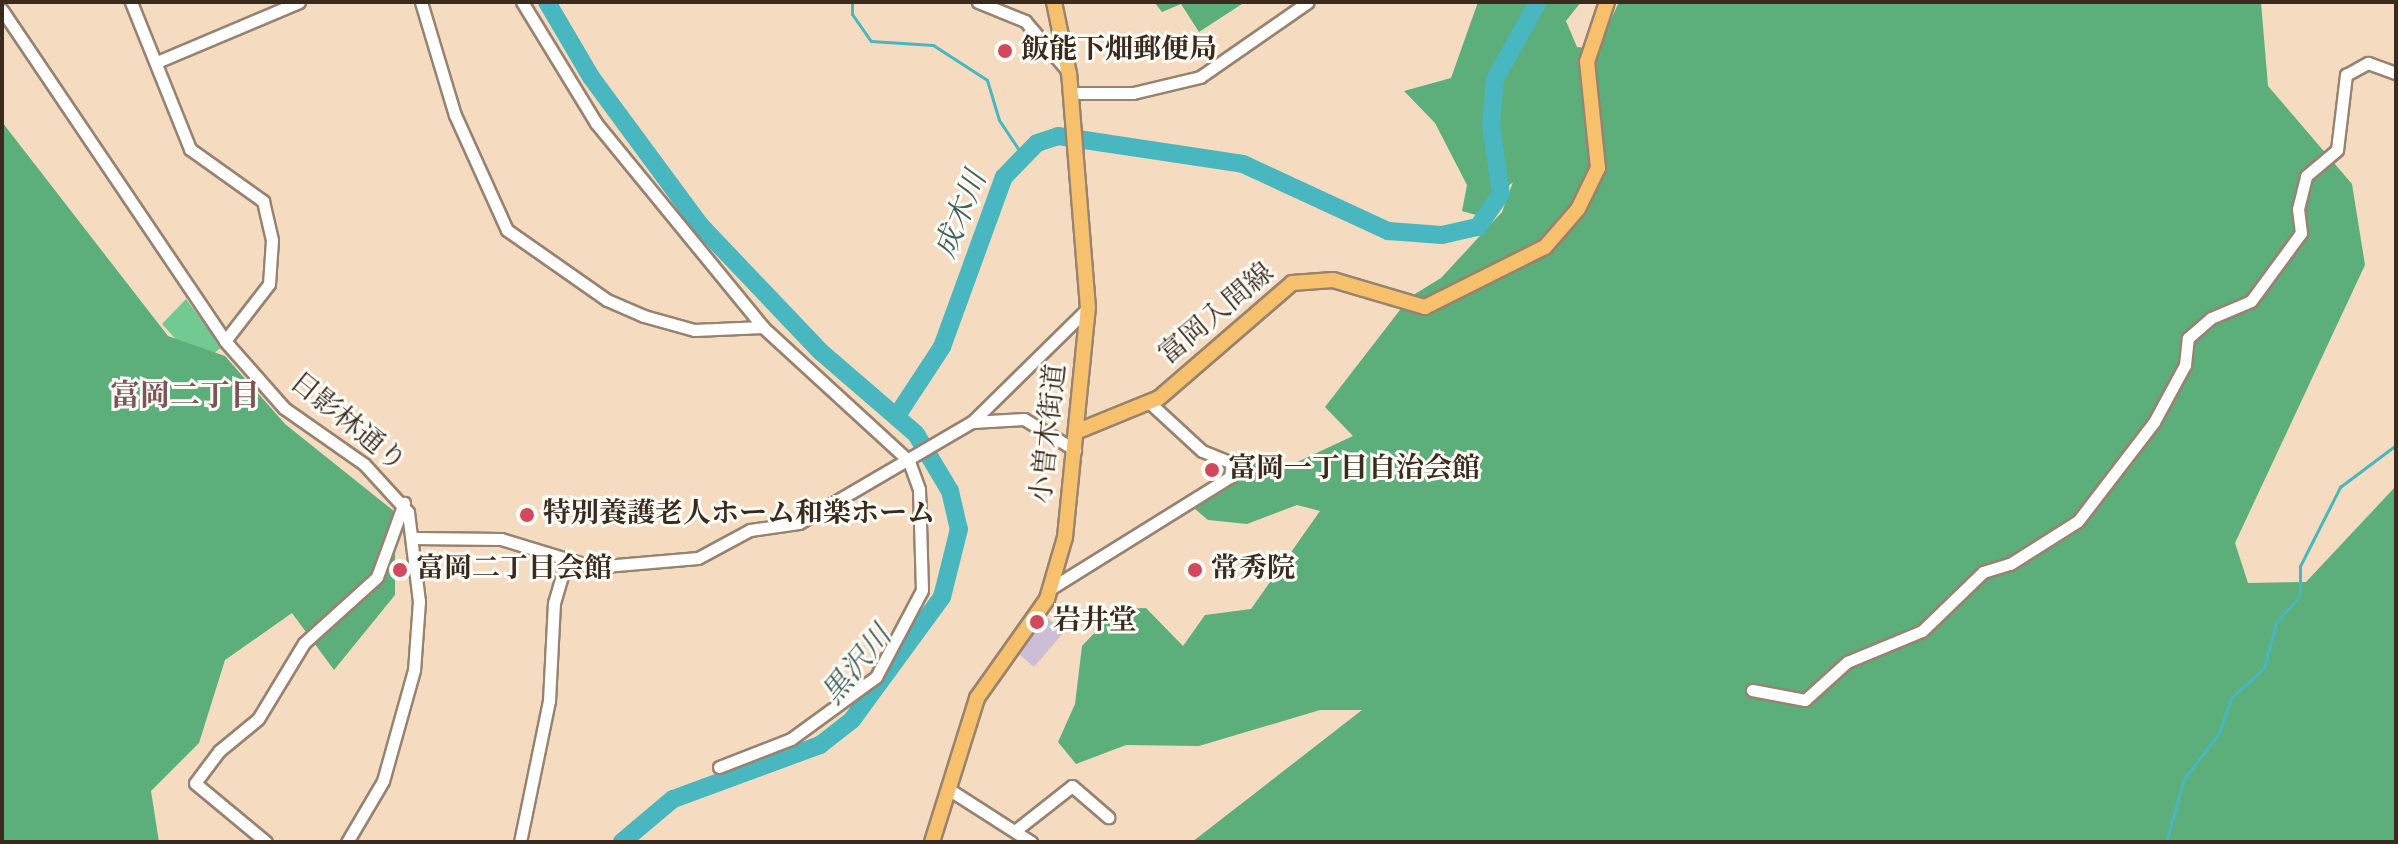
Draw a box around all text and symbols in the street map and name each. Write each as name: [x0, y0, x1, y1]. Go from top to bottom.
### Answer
place label: 飯能下畑郵便局: [1021, 34, 1217, 68]
marker: 飯能下畑郵便局: [996, 42, 1014, 60]
water label: 成木川: [928, 167, 996, 263]
street label: 富岡入間線: [1153, 257, 1281, 373]
street label: 小曽木街道: [1026, 363, 1074, 505]
street label: 日影林通り: [282, 366, 412, 480]
district label: 富岡二丁目: [110, 379, 260, 415]
place label: 富岡一丁目自治会館: [1228, 453, 1480, 487]
marker: 富岡一丁目自治会館: [1203, 461, 1221, 479]
place label: 特別養護老人ホーム和楽ホーム: [543, 498, 935, 532]
marker: 特別養護老人ホーム和楽ホーム: [518, 506, 536, 524]
place label: 富岡二丁目会館: [416, 553, 612, 587]
place label: 常秀院: [1211, 553, 1295, 587]
marker: 富岡二丁目会館: [391, 561, 409, 579]
marker: 常秀院: [1186, 561, 1204, 579]
place label: 岩井堂: [1053, 605, 1137, 639]
marker: 岩井堂: [1028, 613, 1046, 631]
water label: 黒沢川: [816, 620, 900, 712]

